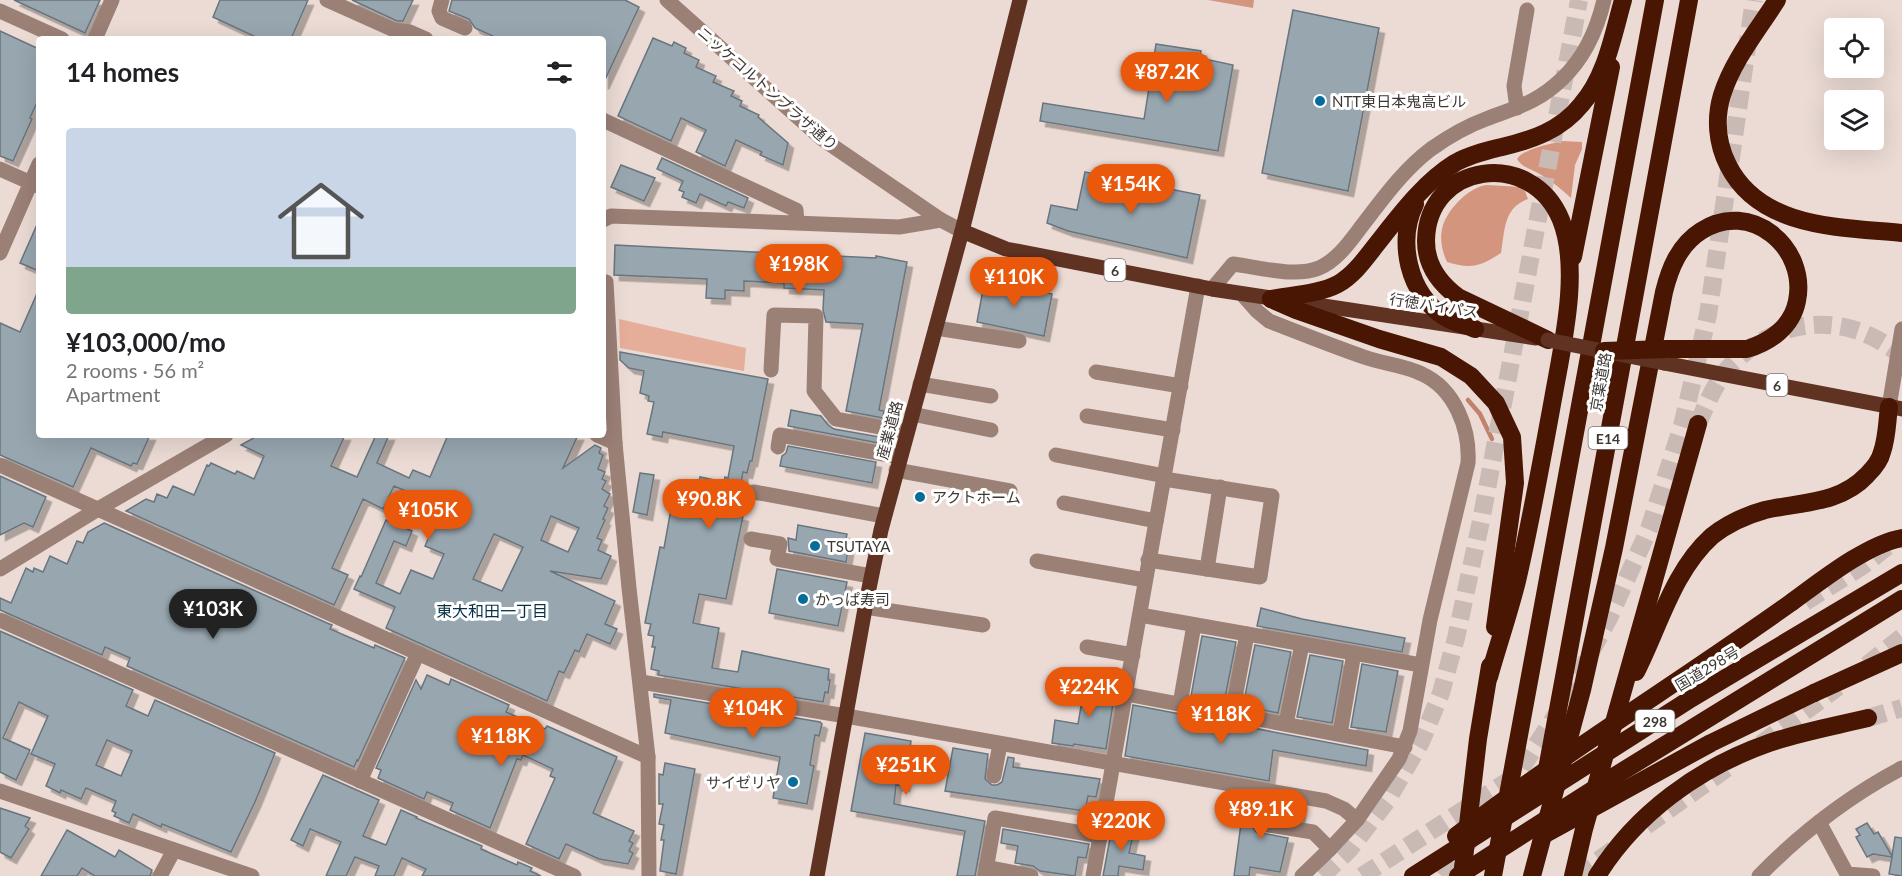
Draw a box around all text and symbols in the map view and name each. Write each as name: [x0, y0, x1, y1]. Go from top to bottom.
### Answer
map controls: [1824, 18, 1884, 150]
button: locate: [1824, 18, 1884, 78]
street label: ニッケコルトンプラザ通り: [694, 22, 842, 154]
pin: ¥87.2K: [1118, 52, 1216, 103]
text: 14 homes: [66, 56, 179, 88]
icon: filters: [543, 56, 576, 89]
text: ¥87.2K: [1135, 59, 1199, 83]
button: layers: [1824, 90, 1884, 150]
place label: NTT東日本鬼高ビル: [1332, 92, 1466, 110]
marker: NTT東日本鬼高ビル: [1313, 94, 1327, 108]
pin: ¥154K: [1089, 164, 1173, 215]
icon: home: [267, 167, 375, 275]
text: ¥154K: [1101, 171, 1161, 195]
pin: ¥198K: [757, 244, 841, 295]
text: ¥198K: [769, 251, 829, 275]
pin: ¥110K: [972, 257, 1056, 308]
road number: 6: [1104, 259, 1126, 281]
text: ¥110K: [984, 264, 1044, 288]
street label: 行徳バイパス: [1388, 289, 1480, 321]
text: ¥103,000/mo: [66, 326, 226, 358]
street label: 京葉道路: [1586, 351, 1614, 413]
text: 2 rooms · 56 m²: [66, 358, 204, 382]
road number: 6: [1766, 374, 1788, 396]
text: Apartment: [66, 382, 160, 406]
street label: 産業道路: [873, 399, 905, 461]
road number: E14: [1588, 427, 1628, 449]
pin: ¥90.8K: [660, 479, 758, 530]
text: ¥90.8K: [677, 486, 741, 510]
place label: アクトホーム: [932, 488, 1021, 506]
pin: ¥105K: [386, 490, 470, 541]
marker: アクトホーム: [913, 490, 927, 504]
text: ¥105K: [398, 497, 458, 521]
place label: TSUTAYA: [827, 537, 891, 555]
marker: TSUTAYA: [808, 539, 822, 553]
pin: ¥103K: [171, 589, 255, 640]
place label: かっぱ寿司: [815, 590, 890, 608]
marker: かっぱ寿司: [796, 592, 810, 606]
text: ¥103K: [183, 596, 243, 620]
district label: 東大和田一丁目: [436, 601, 548, 620]
street label: 国道298号: [1672, 642, 1742, 694]
pin: ¥224K: [1047, 667, 1131, 718]
text: ¥224K: [1059, 674, 1119, 698]
pin: ¥104K: [711, 688, 795, 739]
pin: ¥118K: [1179, 694, 1263, 745]
text: ¥104K: [723, 695, 783, 719]
text: ¥118K: [1191, 701, 1251, 725]
road number: 298: [1636, 710, 1674, 732]
pin: ¥118K: [459, 716, 543, 767]
text: ¥118K: [471, 723, 531, 747]
pin: ¥251K: [864, 745, 948, 796]
text: ¥251K: [876, 752, 936, 776]
place label: サイゼリヤ: [706, 773, 781, 791]
marker: サイゼリヤ: [786, 775, 800, 789]
pin: ¥89.1K: [1212, 789, 1310, 840]
text: ¥89.1K: [1229, 796, 1293, 820]
pin: ¥220K: [1079, 801, 1163, 852]
text: ¥220K: [1091, 808, 1151, 832]

